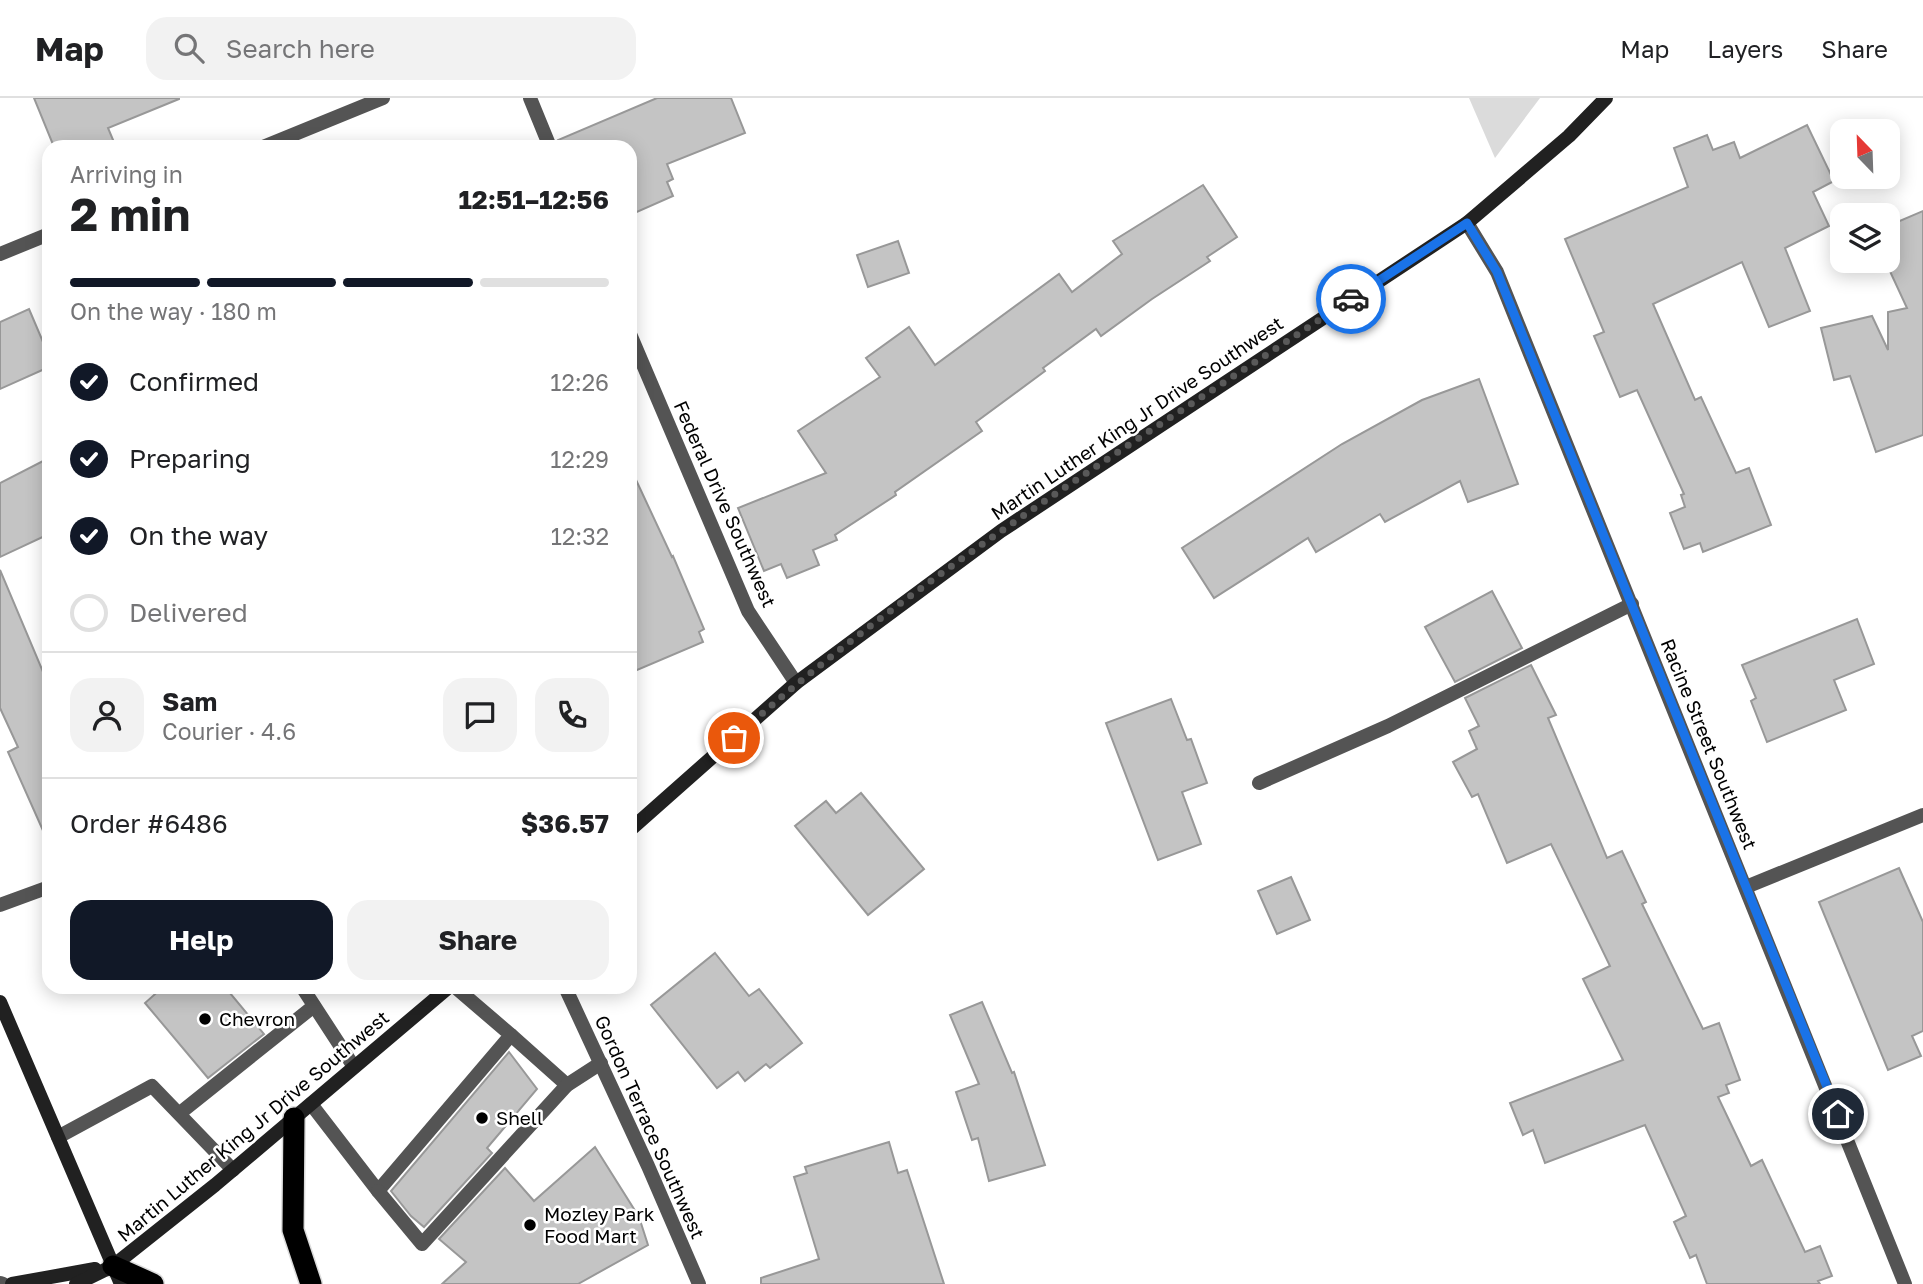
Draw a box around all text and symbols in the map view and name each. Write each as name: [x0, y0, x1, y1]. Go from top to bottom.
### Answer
search box: [146, 17, 636, 80]
text: Map: [35, 29, 104, 68]
icon: search: [170, 29, 208, 67]
text: Search here: [226, 33, 375, 64]
text: Map: [1620, 34, 1669, 63]
text: Layers: [1707, 34, 1783, 63]
text: Share: [1821, 34, 1888, 63]
north arrow: [1830, 119, 1900, 189]
map controls: [1830, 119, 1900, 273]
text: Arriving in: [70, 160, 183, 188]
text: 12:51–12:56: [458, 184, 609, 215]
text: 2 min: [70, 186, 190, 241]
button: layers: [1830, 203, 1900, 273]
courier: [1316, 264, 1386, 334]
icon: car: [1332, 280, 1370, 318]
text: On the way · 180 m: [70, 297, 277, 325]
street label: Martin Luther King Jr Drive Southwest: [986, 311, 1287, 524]
icon: check: [70, 363, 108, 401]
text: Confirmed: [129, 366, 259, 397]
text: 12:26: [550, 368, 609, 396]
street label: Federal Drive Southwest: [669, 397, 781, 611]
icon: check: [70, 440, 108, 478]
text: Preparing: [129, 443, 251, 474]
text: 12:29: [550, 445, 609, 473]
icon: check: [70, 517, 108, 555]
text: On the way: [129, 520, 268, 551]
text: 12:32: [551, 522, 609, 550]
text: Delivered: [129, 597, 248, 628]
street label: Racine Street Southwest: [1657, 635, 1762, 853]
button: person: [70, 678, 144, 752]
button: chat: [443, 678, 517, 752]
button: phone: [535, 678, 609, 752]
text: Sam: [162, 686, 217, 717]
pin: [704, 708, 764, 768]
text: Courier · 4.6: [162, 717, 296, 745]
icon: bag: [715, 719, 753, 757]
text: Order #6486: [70, 808, 228, 839]
text: $36.57: [521, 808, 609, 839]
button: Help: [70, 900, 333, 980]
button: Share: [347, 900, 609, 980]
street label: Martin Luther King Jr Drive Southwest: [112, 1005, 393, 1246]
place label: Chevron: [219, 1007, 295, 1030]
marker: Chevron: [197, 1011, 213, 1027]
street label: Gordon Terrace Southwest: [591, 1012, 710, 1242]
pin: [1808, 1084, 1868, 1144]
icon: home: [1819, 1095, 1857, 1133]
place label: Shell: [496, 1106, 543, 1129]
marker: Shell: [474, 1110, 490, 1126]
place label: Mozley Park Food Mart: [544, 1202, 655, 1247]
marker: Mozley Park Food Mart: [522, 1217, 538, 1233]

